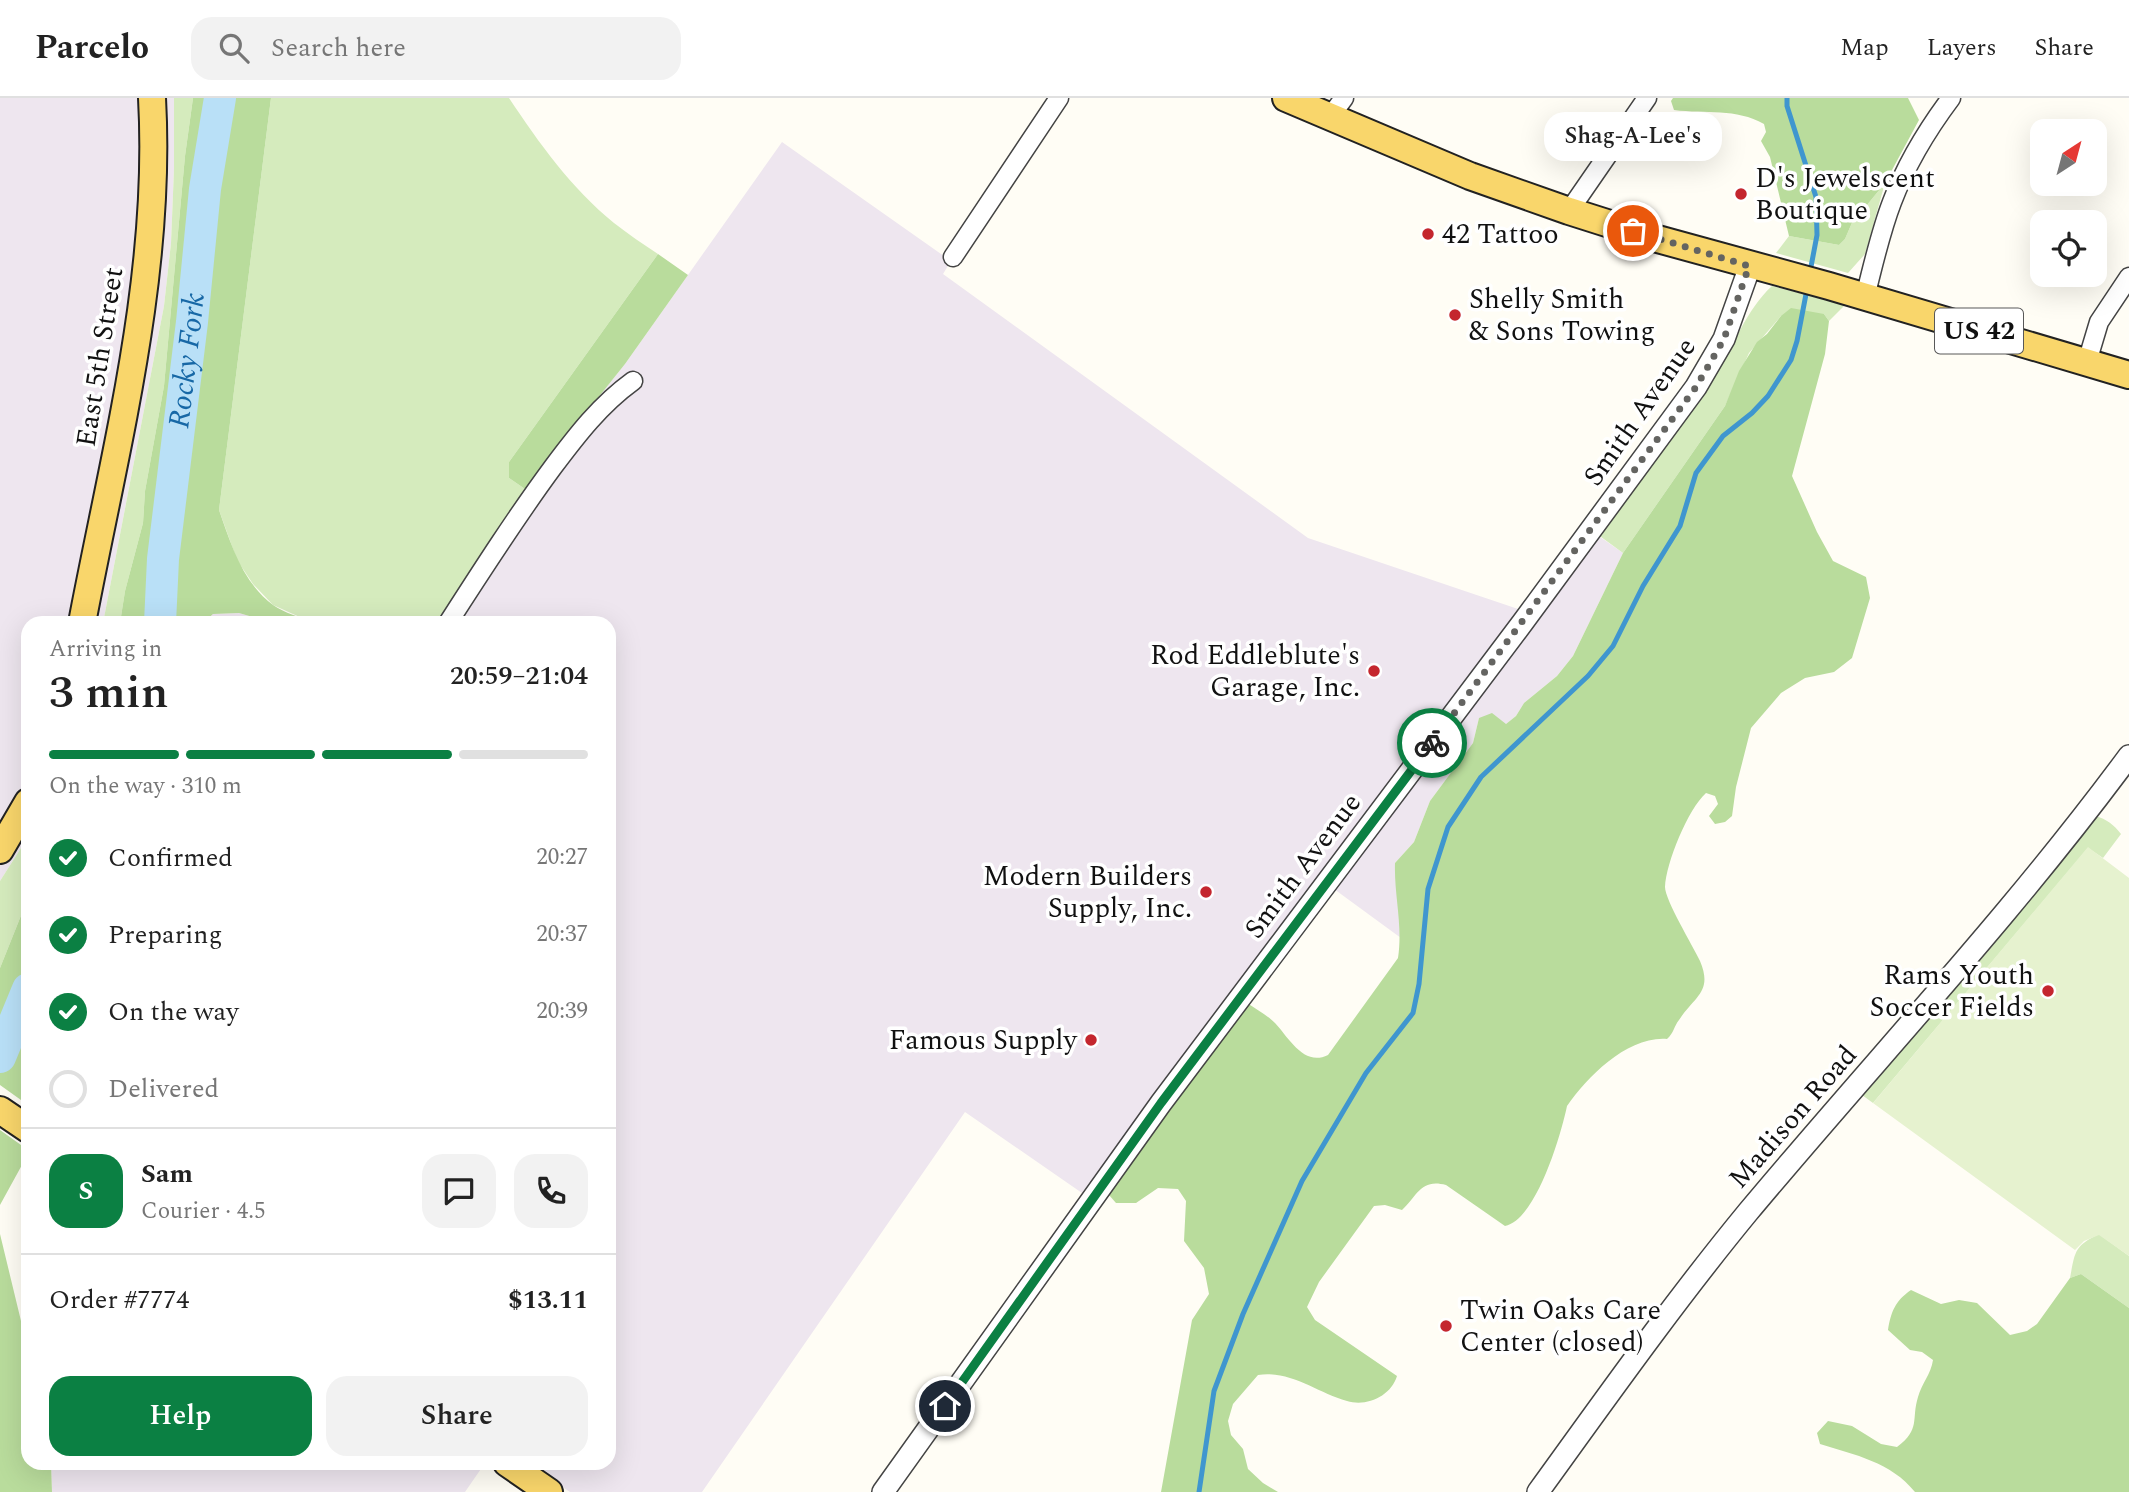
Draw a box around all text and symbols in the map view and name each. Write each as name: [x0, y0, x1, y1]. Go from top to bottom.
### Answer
search box: [191, 17, 681, 80]
text: Parcelo: [35, 23, 149, 73]
text: Search here: [271, 28, 406, 68]
icon: search: [215, 29, 253, 67]
text: Map: [1840, 30, 1889, 66]
text: Layers: [1927, 30, 1997, 66]
text: Share: [2035, 30, 2094, 66]
callout: Shag-A-Lee's: [1544, 112, 1722, 161]
text: Shag-A-Lee's: [1564, 119, 1702, 154]
north arrow: [2030, 119, 2107, 196]
map controls: [2030, 119, 2107, 287]
place label: D's Jewelscent Boutique: [1755, 157, 1935, 232]
marker: D's Jewelscent Boutique: [1733, 186, 1749, 202]
pin: [1603, 201, 1663, 261]
button: locate: [2030, 210, 2107, 287]
icon: bag: [1614, 212, 1652, 250]
place label: 42 Tattoo: [1442, 213, 1559, 256]
marker: 42 Tattoo: [1420, 226, 1436, 242]
street label: East 5th Street: [65, 264, 135, 450]
place label: Shelly Smith & Sons Towing: [1469, 278, 1655, 353]
water label: Rocky Fork: [156, 291, 218, 431]
marker: Shelly Smith & Sons Towing: [1447, 307, 1463, 323]
road number: US 42: [1935, 308, 2023, 354]
street label: Smith Avenue: [1573, 329, 1707, 495]
text: Arriving in: [49, 632, 162, 667]
place label: Rod Eddleblute's Garage, Inc.: [1150, 634, 1360, 709]
text: 20:59–21:04: [450, 656, 588, 696]
text: 3 min: [49, 658, 168, 728]
marker: Rod Eddleblute's Garage, Inc.: [1366, 663, 1382, 679]
courier: [1397, 708, 1467, 778]
icon: bike: [1413, 724, 1451, 762]
text: On the way · 310 m: [49, 769, 242, 804]
street label: Smith Avenue: [1234, 784, 1372, 948]
text: Confirmed: [108, 838, 233, 878]
icon: check: [49, 839, 87, 877]
text: 20:27: [536, 840, 588, 875]
place label: Modern Builders Supply, Inc.: [983, 855, 1192, 930]
marker: Modern Builders Supply, Inc.: [1198, 884, 1214, 900]
text: Preparing: [108, 915, 222, 955]
icon: check: [49, 916, 87, 954]
text: 20:37: [536, 917, 588, 952]
place label: Rams Youth Soccer Fields: [1870, 954, 2034, 1029]
marker: Rams Youth Soccer Fields: [2040, 983, 2056, 999]
text: On the way: [108, 992, 239, 1032]
icon: check: [49, 993, 87, 1031]
text: 20:39: [536, 994, 588, 1029]
place label: Famous Supply: [889, 1019, 1079, 1062]
marker: Famous Supply: [1083, 1032, 1099, 1048]
street label: Madison Road: [1718, 1036, 1868, 1198]
text: Delivered: [108, 1069, 219, 1109]
text: Sam: [141, 1154, 193, 1194]
button: chat: [422, 1154, 496, 1228]
button: phone: [514, 1154, 588, 1228]
text: S: [79, 1171, 93, 1211]
text: Courier · 4.5: [141, 1194, 266, 1229]
text: Order #7774: [49, 1280, 189, 1320]
text: $13.11: [508, 1280, 588, 1320]
place label: Twin Oaks Care Center (closed): [1460, 1289, 1661, 1364]
marker: Twin Oaks Care Center (closed): [1438, 1318, 1454, 1334]
button: Help: [49, 1376, 312, 1456]
button: Share: [326, 1376, 588, 1456]
pin: [915, 1376, 975, 1436]
icon: home: [926, 1387, 964, 1425]

